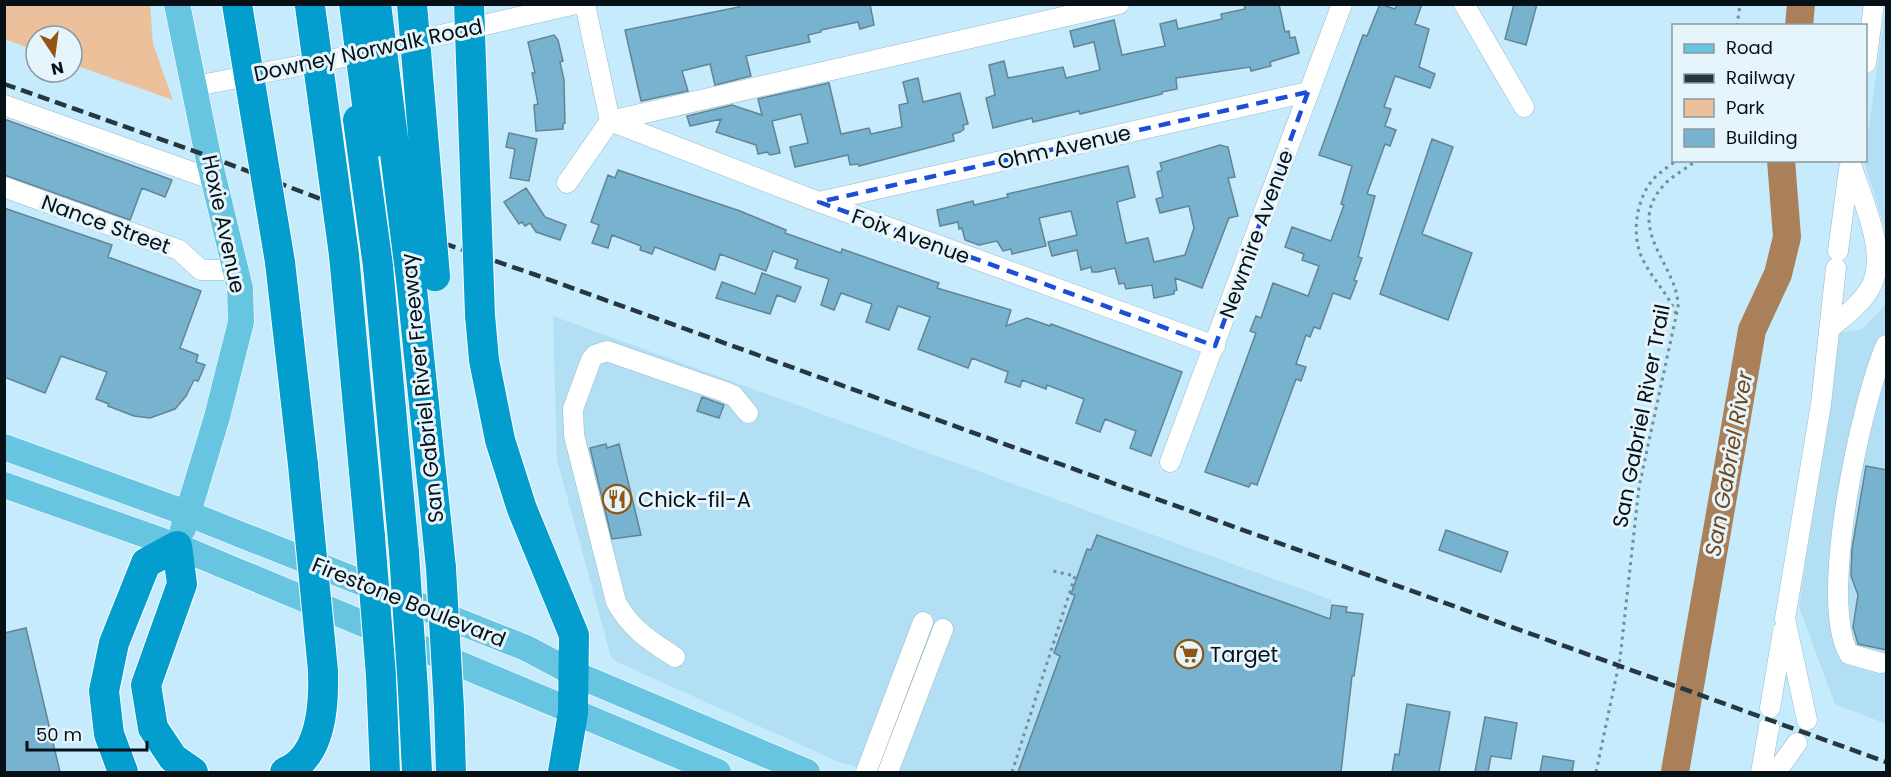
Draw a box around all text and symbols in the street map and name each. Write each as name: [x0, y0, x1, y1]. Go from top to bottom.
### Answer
street label: Downey Norwalk Road: [251, 12, 485, 88]
north arrow: [24, 24, 84, 84]
legend: [1672, 24, 1867, 162]
text: Road: [1726, 35, 1773, 60]
text: N: [49, 56, 66, 81]
text: Railway: [1726, 65, 1795, 90]
text: Park: [1726, 95, 1765, 120]
street label: Ohm Avenue: [994, 118, 1134, 176]
text: Building: [1726, 125, 1798, 150]
street label: Newmire Avenue: [1212, 146, 1300, 322]
street label: Hoxie Avenue: [195, 152, 253, 296]
street label: Nance Street: [37, 187, 175, 261]
street label: Foix Avenue: [848, 201, 974, 271]
street label: San Gabriel River Freeway: [393, 252, 451, 524]
street label: San Gabriel River Trail: [1605, 302, 1677, 530]
water label: San Gabriel River: [1697, 368, 1761, 559]
restaurant icon: Chick-fil-A: [601, 483, 633, 515]
place label: Chick-fil-A: [638, 485, 751, 514]
street label: Firestone Boulevard: [308, 550, 510, 654]
supermarket icon: Target: [1173, 638, 1205, 670]
place label: Target: [1210, 640, 1278, 669]
scale bar: [27, 714, 147, 752]
text: 50 m: [36, 722, 82, 747]

